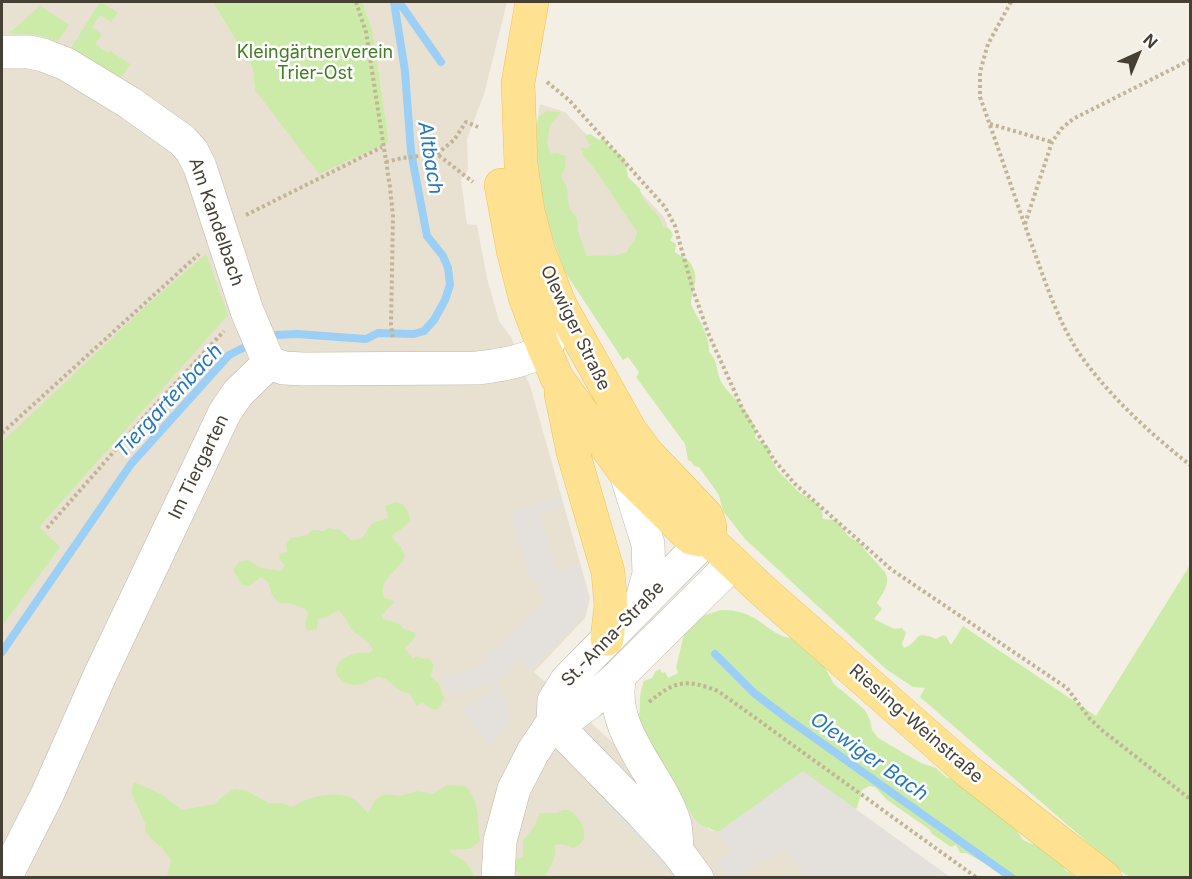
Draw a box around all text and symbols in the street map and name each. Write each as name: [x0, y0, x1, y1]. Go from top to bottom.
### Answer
north arrow: [1108, 24, 1168, 84]
text: N: [1139, 30, 1162, 52]
park label: Kleingärtnerverein Trier-Ost: [237, 42, 393, 84]
water label: Altbach: [412, 120, 448, 196]
street label: Am Kandelbach: [184, 155, 248, 289]
street label: Olewiger Straße: [535, 262, 615, 394]
water label: Tiergartenbach: [110, 339, 228, 463]
street label: Im Tiergarten: [164, 411, 234, 523]
street label: St.-Anna-Straße: [557, 577, 669, 691]
street label: Riesling-Weinstraße: [845, 660, 987, 788]
water label: Olewiger Bach: [806, 708, 932, 806]

